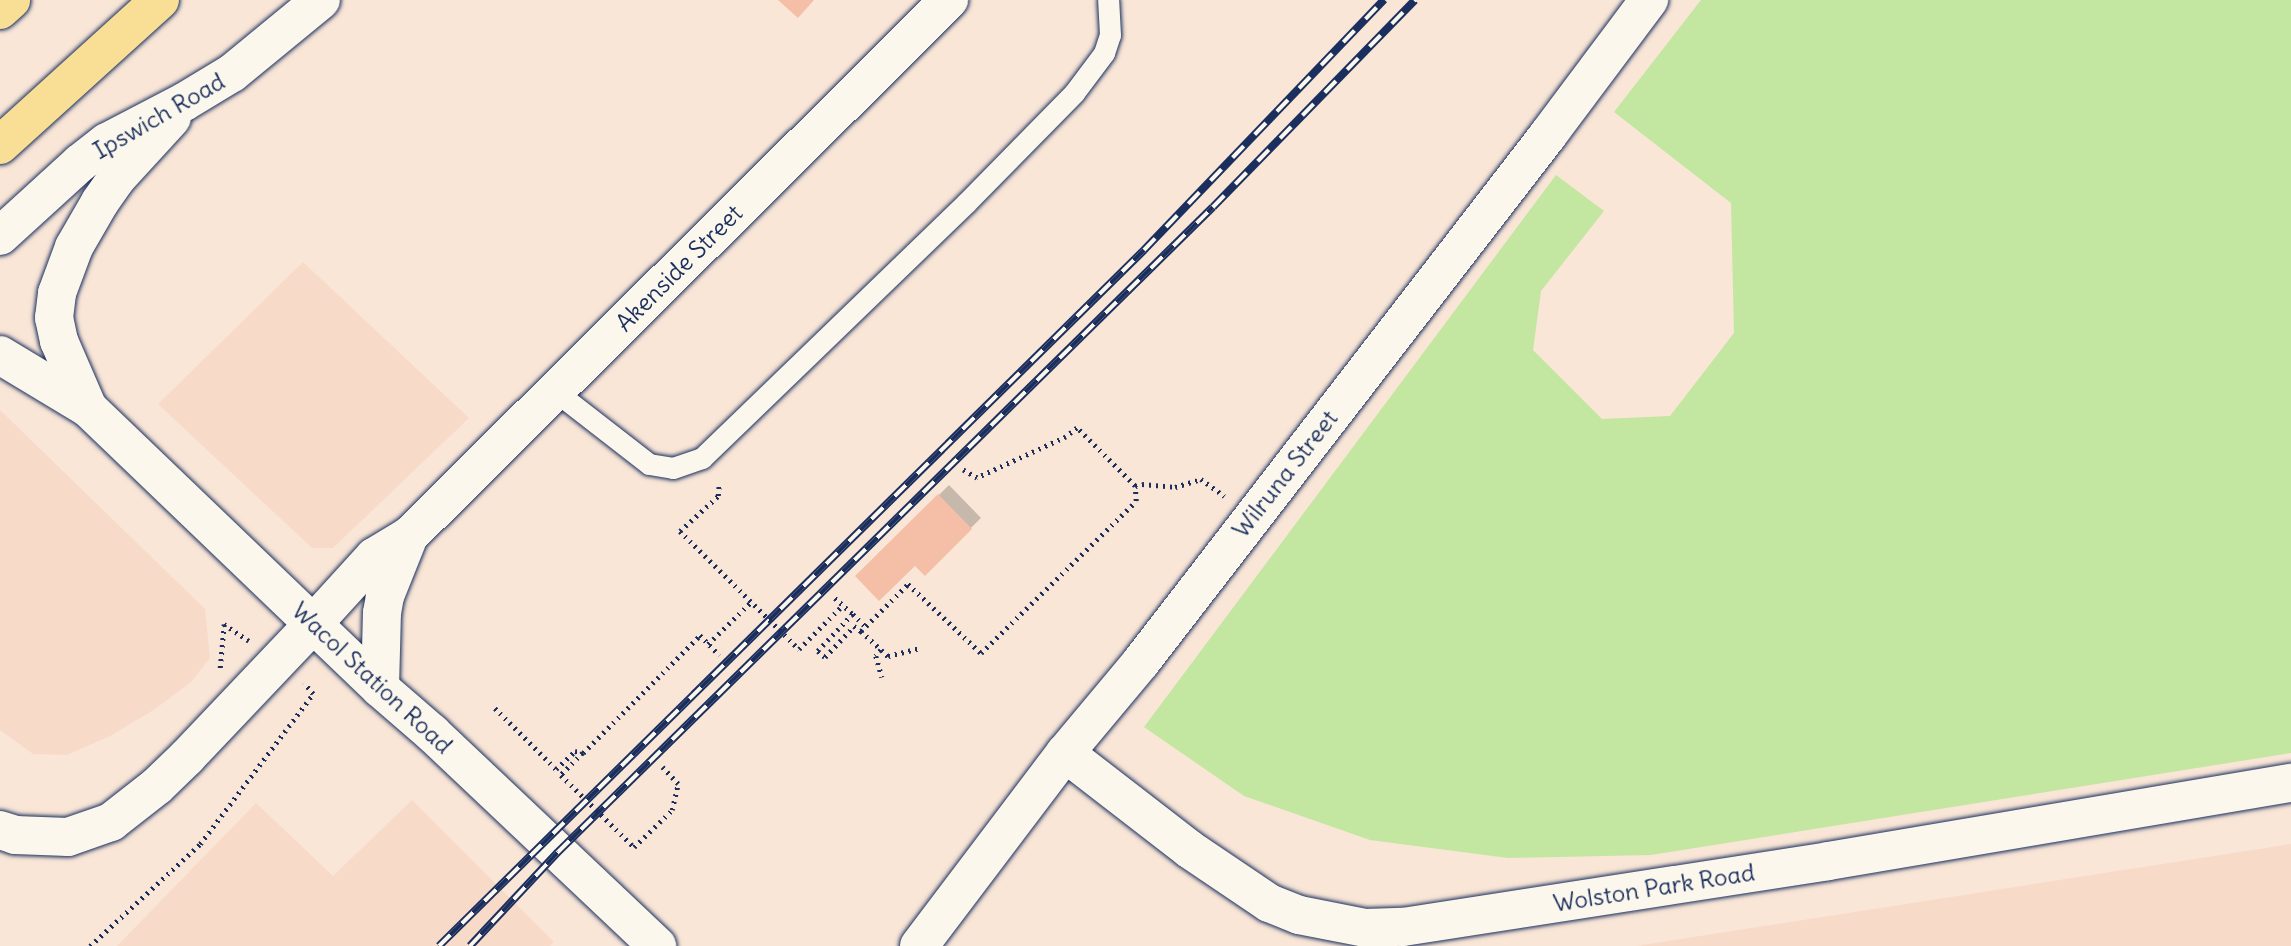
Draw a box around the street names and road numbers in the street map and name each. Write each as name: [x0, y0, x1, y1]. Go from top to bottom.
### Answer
street label: Ipswich Road: [88, 67, 230, 165]
street label: Akenside Street: [610, 199, 748, 337]
street label: Wilruna Street: [1226, 405, 1344, 543]
street label: Wacol Station Road: [286, 596, 458, 760]
street label: Wolston Park Road: [1551, 858, 1757, 918]

